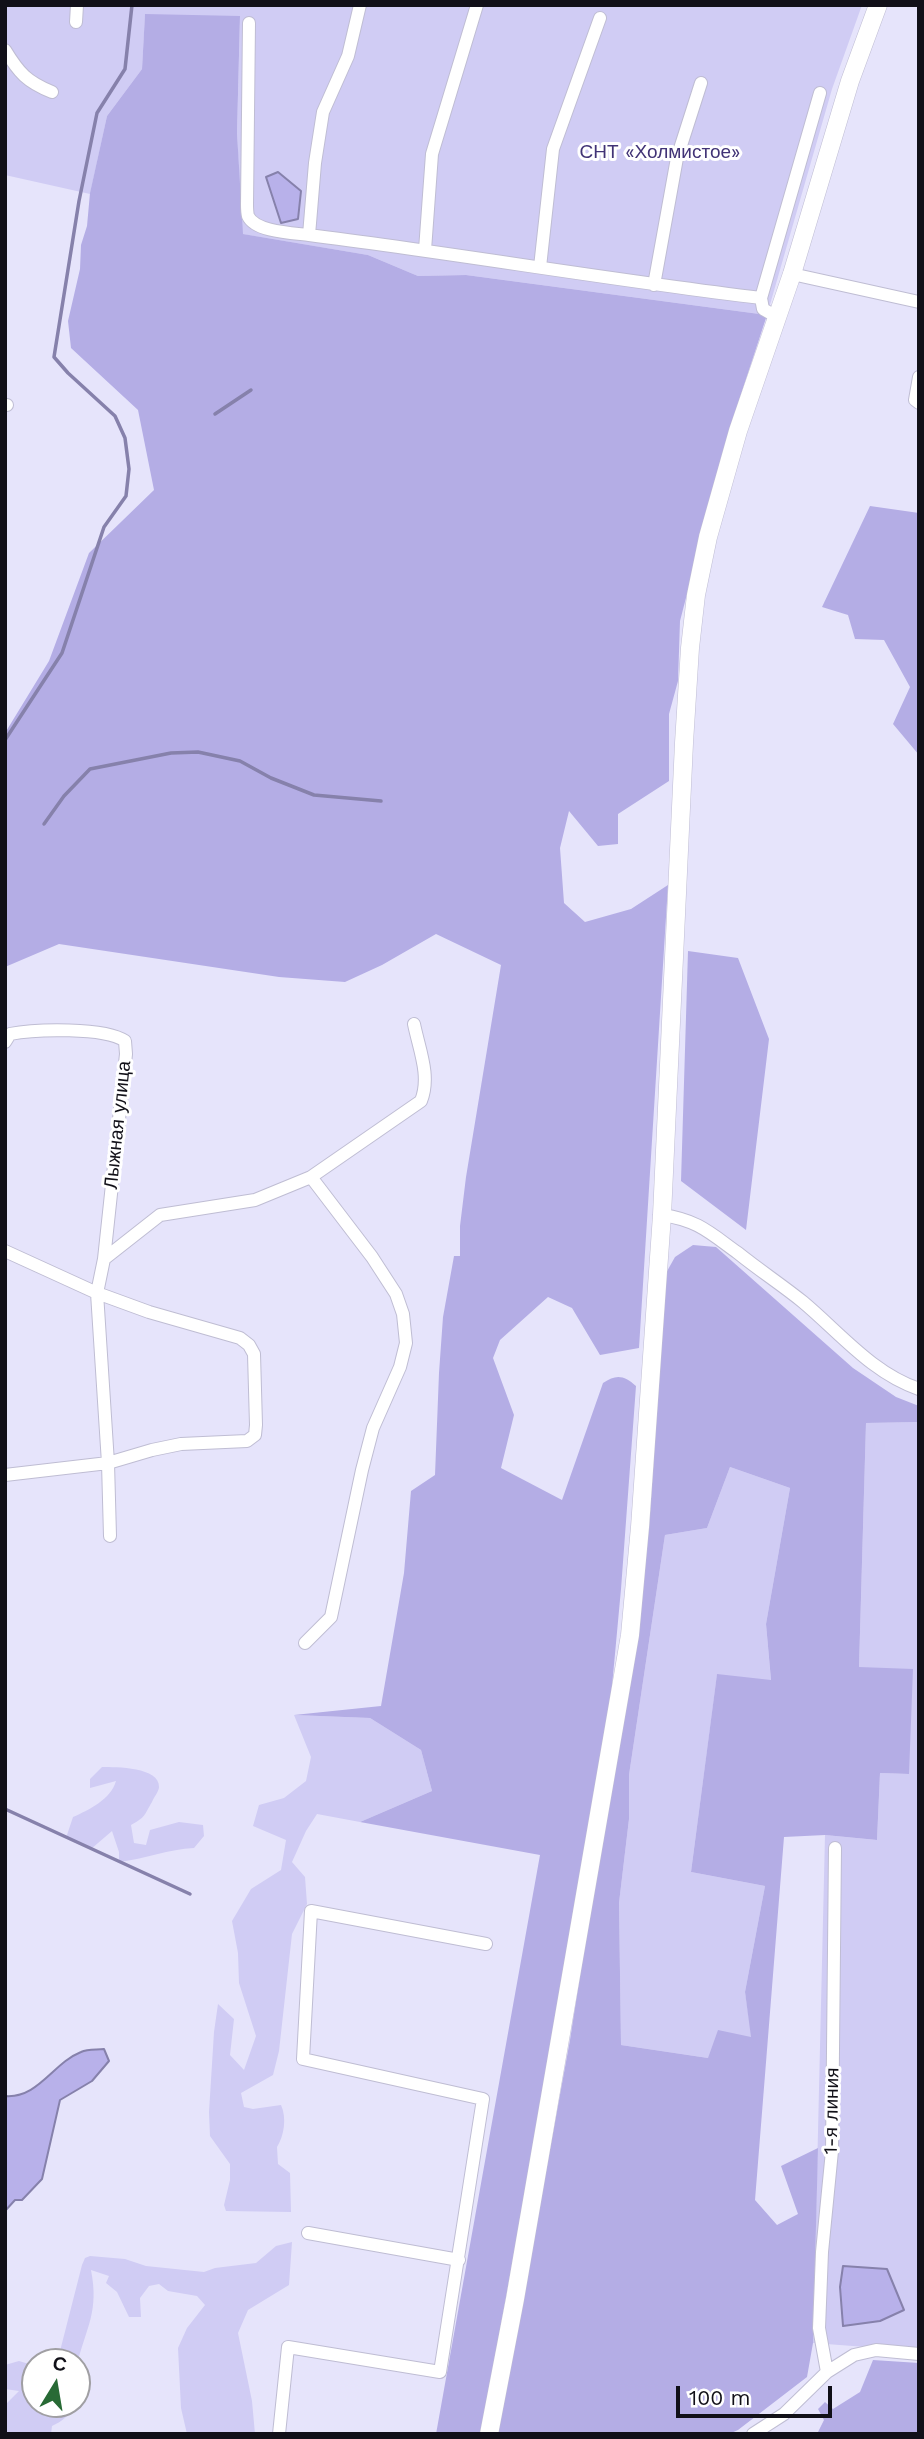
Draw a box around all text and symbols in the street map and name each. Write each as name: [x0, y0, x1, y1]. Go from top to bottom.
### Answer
park label: СНТ «Холмистое»: [580, 141, 740, 163]
street label: Лыжная улица: [100, 1060, 136, 1190]
street label: 1-я линия: [820, 2067, 844, 2155]
north arrow: [21, 2348, 91, 2418]
text: С: [51, 2351, 69, 2376]
scale bar: [679, 2372, 835, 2416]
text: 100 m: [689, 2385, 751, 2410]

